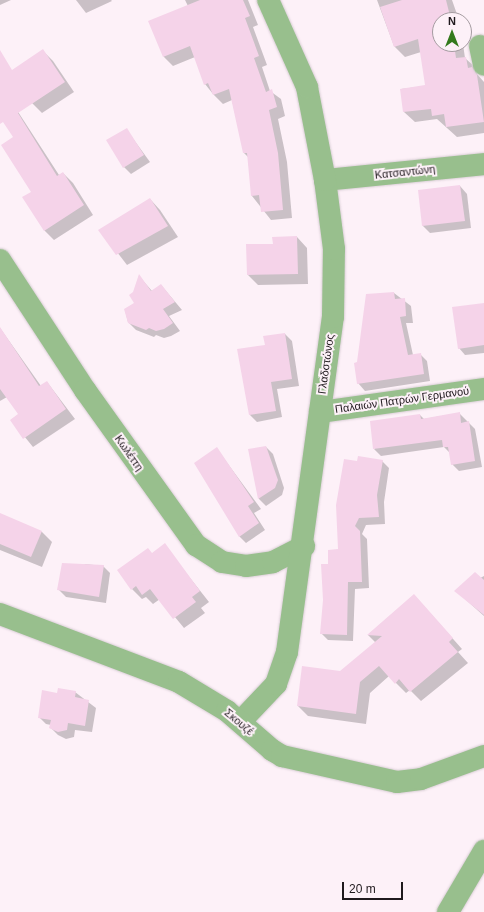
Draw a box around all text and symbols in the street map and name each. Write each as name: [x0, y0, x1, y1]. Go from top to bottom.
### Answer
north arrow: [432, 12, 472, 52]
text: N: [448, 15, 456, 27]
street label: Κατσαντώνη: [374, 162, 436, 182]
street label: Γλαδστώνος: [315, 333, 337, 395]
street label: Παλαιών Πατρών Γερμανού: [334, 384, 470, 416]
street label: Κωλέττη: [112, 433, 146, 473]
street label: Σκουζέ: [222, 706, 256, 738]
scale bar: [344, 874, 405, 900]
text: 20 m: [349, 882, 376, 896]

